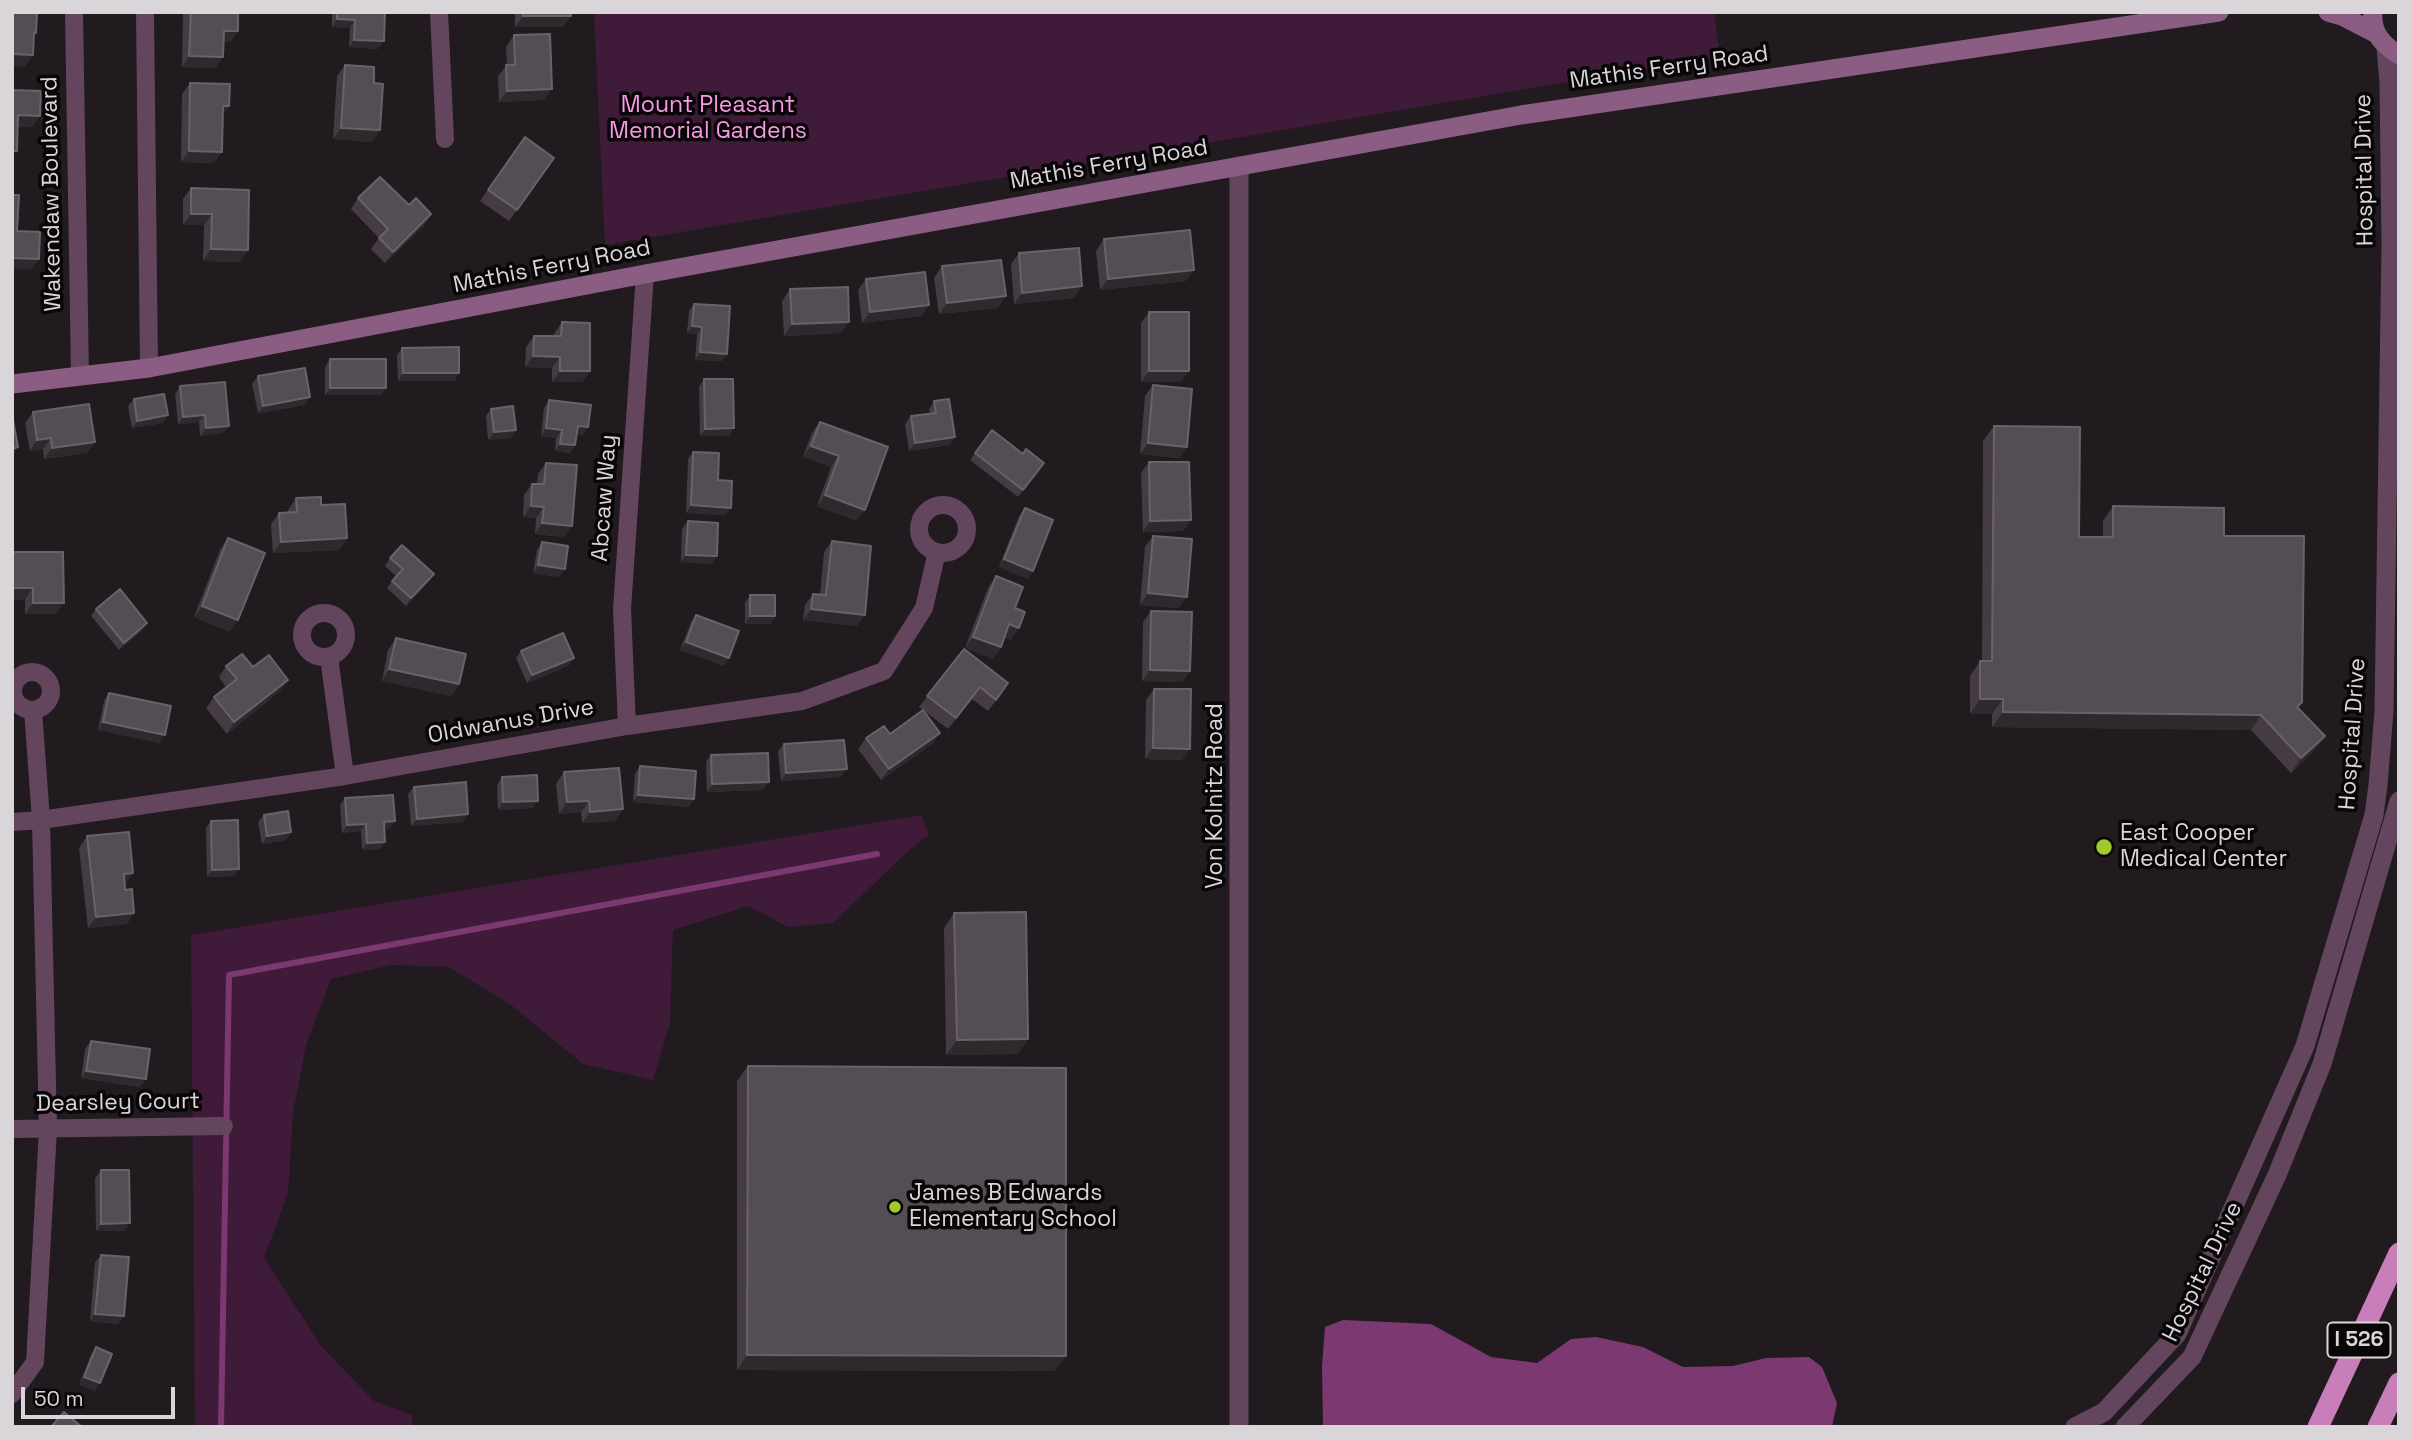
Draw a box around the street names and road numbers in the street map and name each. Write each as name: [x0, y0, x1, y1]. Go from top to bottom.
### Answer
street label: Mathis Ferry Road: [1568, 40, 1770, 96]
street label: Wakendaw Boulevard: [36, 76, 68, 312]
street label: Hospital Drive: [2350, 94, 2380, 246]
street label: Mathis Ferry Road: [1008, 134, 1210, 196]
street label: Mathis Ferry Road: [451, 234, 653, 300]
street label: Abcaw Way: [587, 434, 623, 562]
street label: Hospital Drive: [2334, 657, 2372, 811]
street label: Oldwanus Drive: [426, 694, 596, 750]
street label: Von Kolnitz Road: [1202, 703, 1230, 889]
street label: Dearsley Court: [36, 1088, 200, 1118]
street label: Hospital Drive: [2157, 1198, 2249, 1346]
road number: I 526: [2328, 1322, 2390, 1358]

